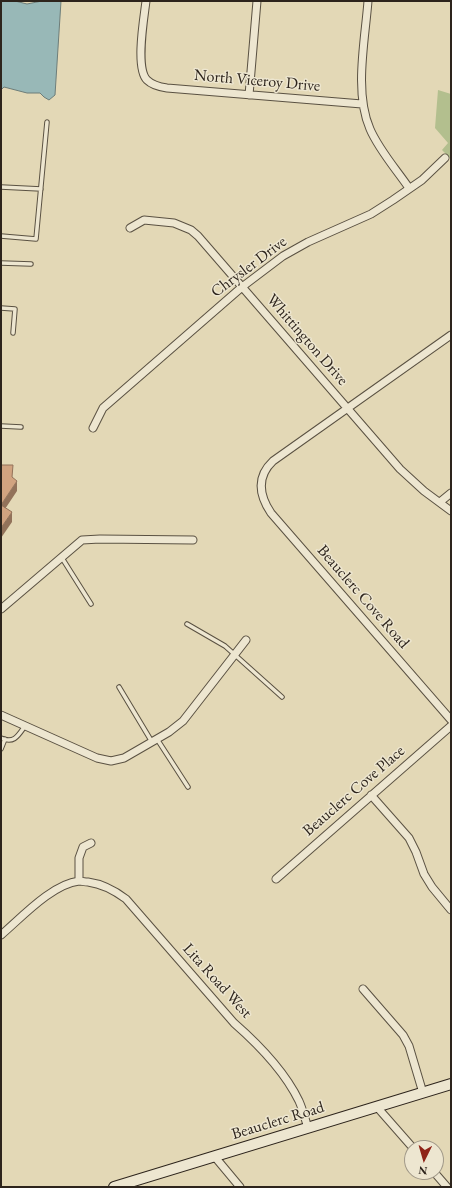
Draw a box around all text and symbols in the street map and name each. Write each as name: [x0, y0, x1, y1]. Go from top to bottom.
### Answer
street label: North Viceroy Drive: [193, 66, 321, 96]
street label: Chrysler Drive: [207, 232, 291, 302]
street label: Whittington Drive: [262, 290, 352, 390]
street label: Beauclerc Cove Road: [313, 541, 413, 653]
street label: Beauclerc Cove Place: [299, 742, 409, 840]
street label: Lita Road West: [178, 940, 256, 1022]
street label: Beauclerc Road: [229, 1098, 327, 1144]
north arrow: [404, 1140, 444, 1180]
text: N: [418, 1164, 428, 1178]

